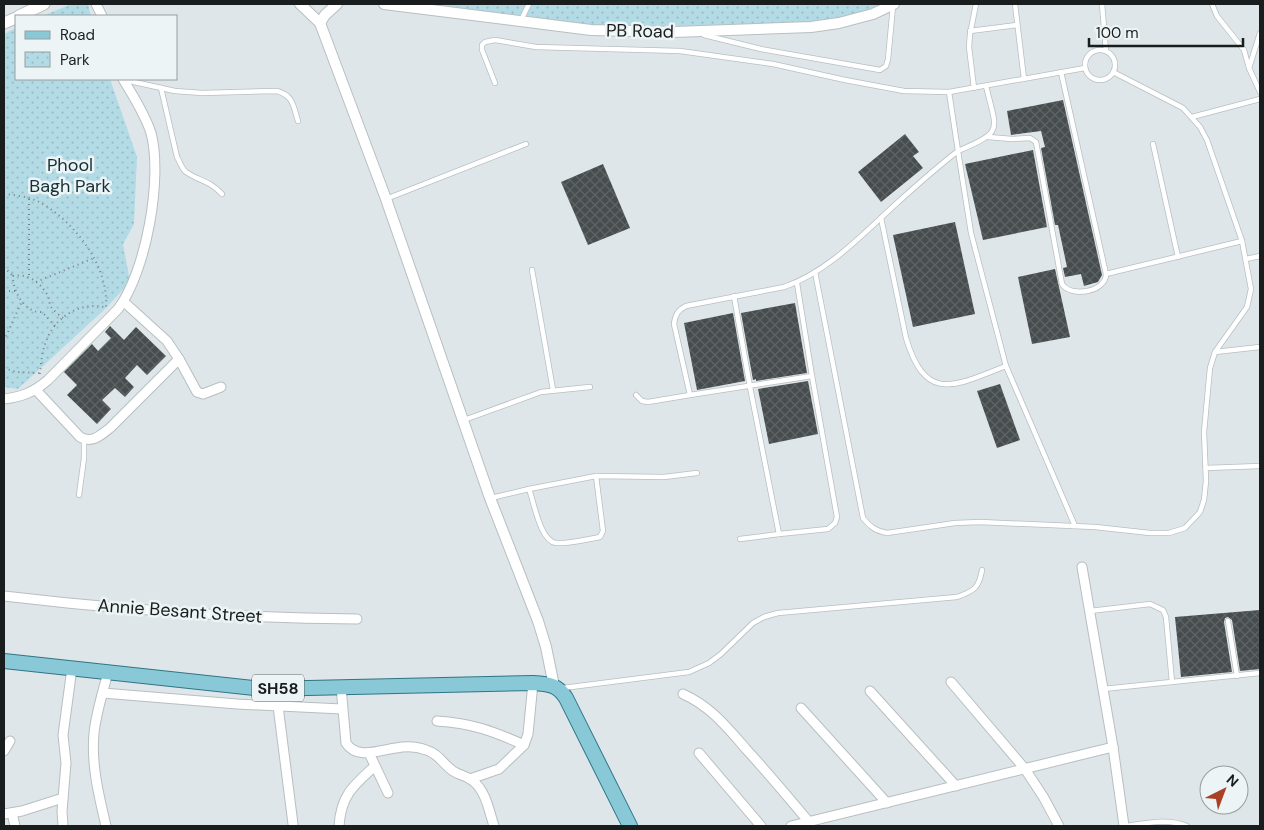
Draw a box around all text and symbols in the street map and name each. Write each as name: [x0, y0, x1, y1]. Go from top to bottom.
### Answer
legend: [15, 15, 178, 80]
scale bar: [1089, 15, 1243, 47]
street label: PB Road: [606, 18, 674, 44]
text: 100 m: [1096, 23, 1139, 43]
text: Road: [60, 25, 95, 45]
text: Park: [60, 50, 90, 70]
park label: Phool Bagh Park: [29, 153, 111, 198]
street label: Annie Besant Street: [97, 593, 263, 629]
road number: SH58: [252, 674, 304, 701]
north arrow: [1199, 765, 1249, 815]
text: N: [1223, 770, 1243, 790]

